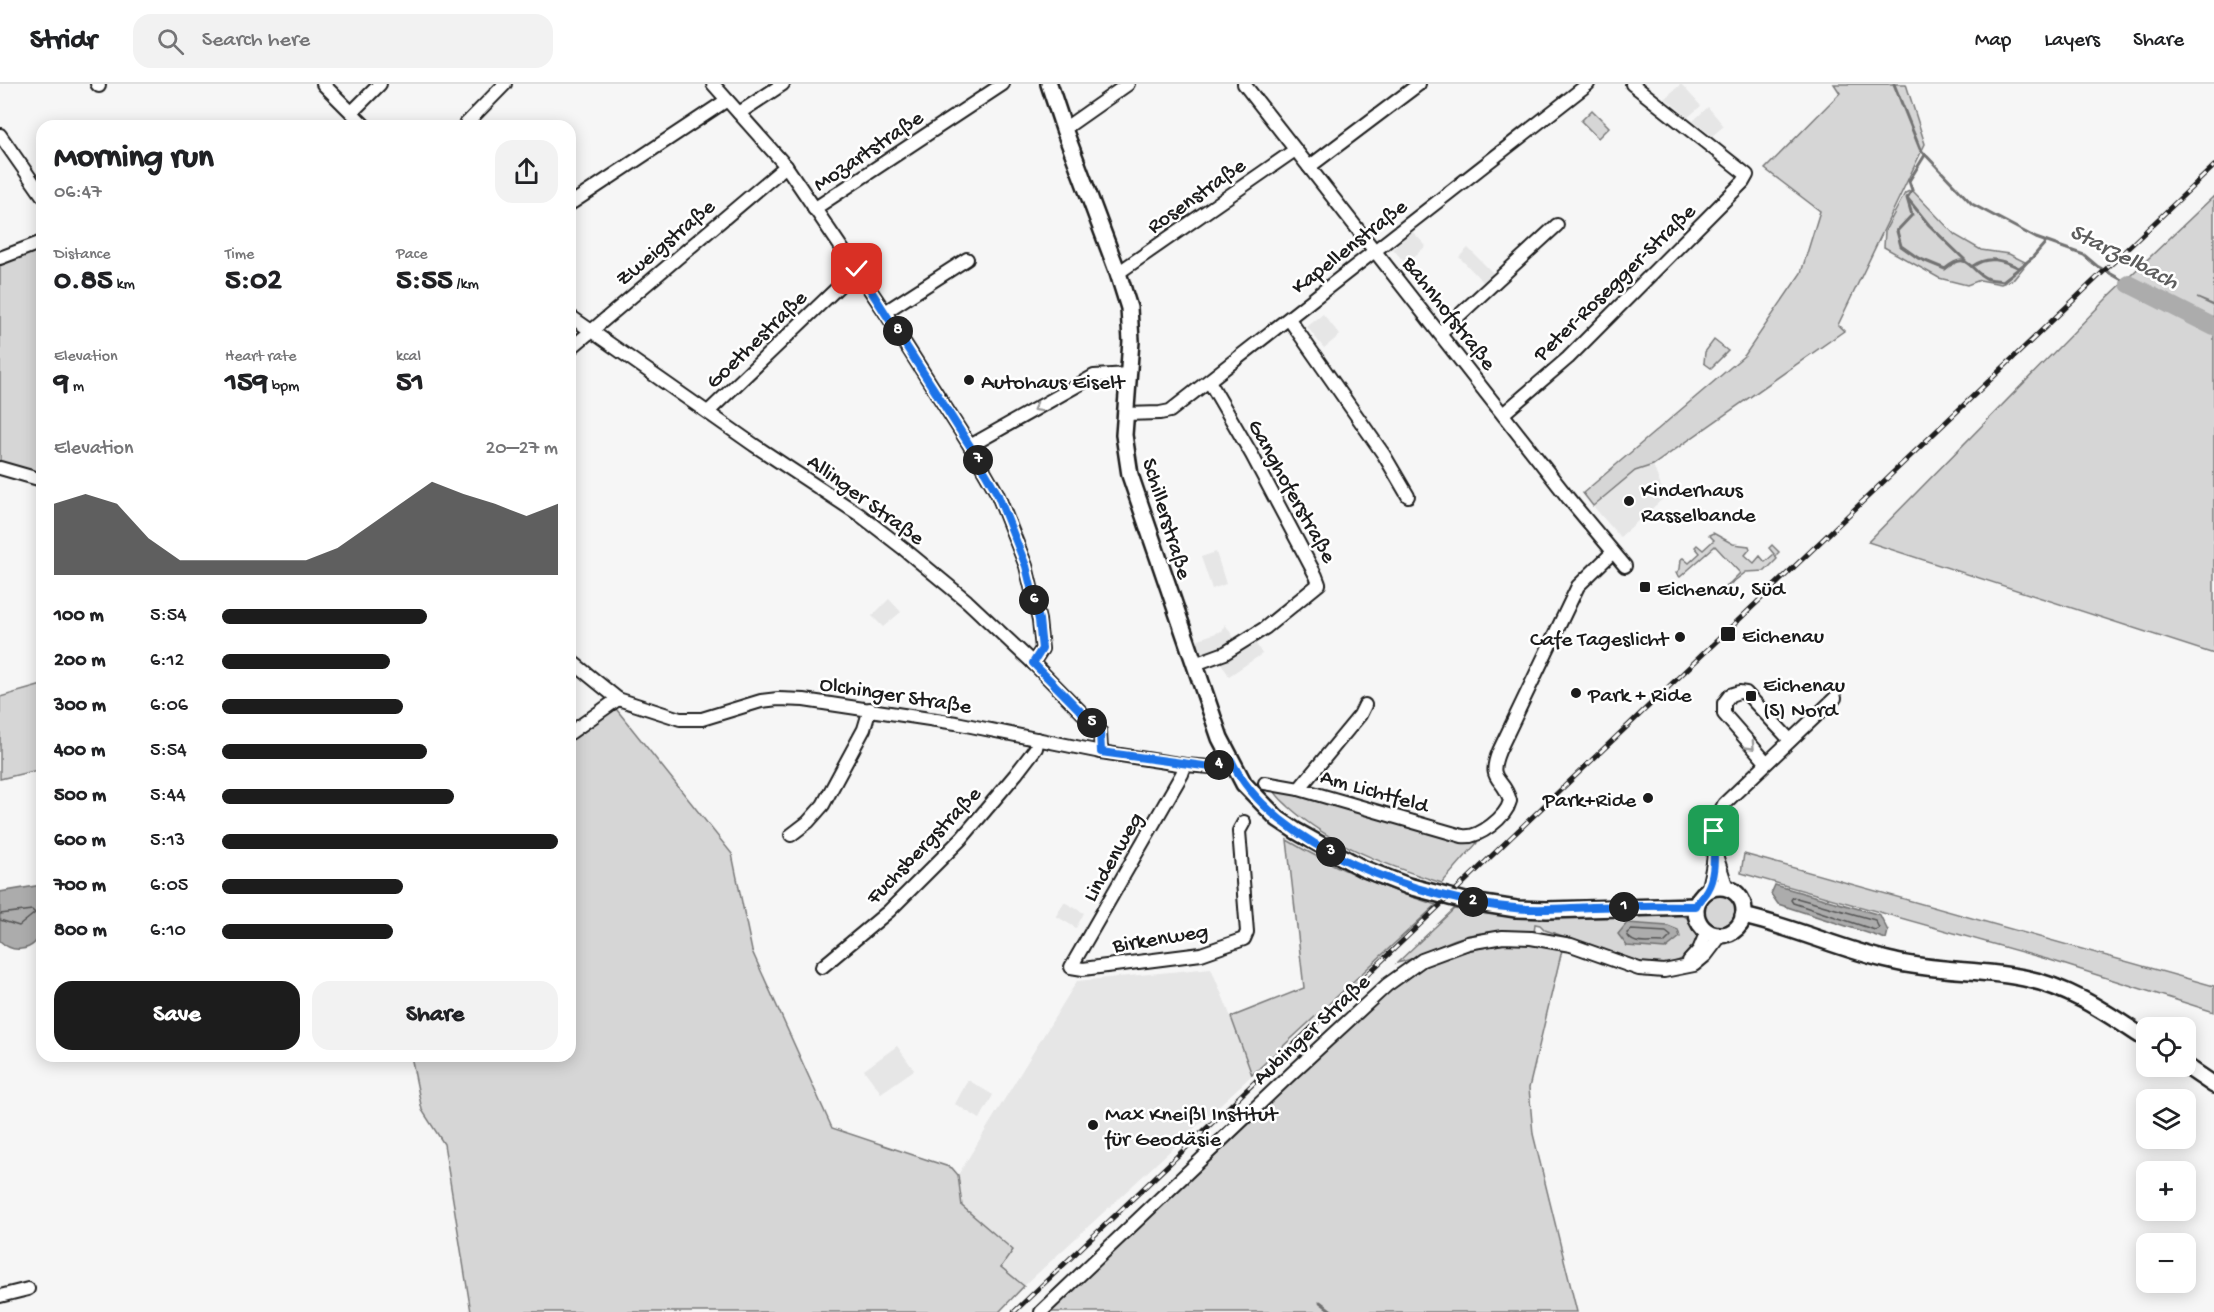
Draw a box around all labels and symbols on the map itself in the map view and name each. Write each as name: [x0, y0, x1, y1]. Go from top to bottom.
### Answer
street label: Mozartstraße: [809, 106, 930, 199]
street label: Rosenstraße: [1143, 153, 1252, 241]
street label: Kapellenstraße: [1287, 194, 1414, 301]
street label: Zweigstraße: [612, 195, 722, 293]
street label: Peter-Rosegger-Straße: [1528, 199, 1703, 369]
water label: Starzelbach: [2064, 218, 2184, 298]
pin: [831, 243, 882, 294]
street label: Bahnhofstraße: [1395, 251, 1501, 377]
street label: Goethestraße: [702, 286, 814, 396]
pin: 8: [883, 316, 913, 346]
place label: Autohaus Eiselt: [981, 371, 1126, 397]
marker: Autohaus Eiselt: [962, 373, 976, 387]
one-way arrow: [1033, 401, 1043, 412]
street label: Ganghoferstraße: [1240, 416, 1341, 569]
pin: 7: [963, 445, 993, 475]
street label: Allinger Straße: [801, 450, 929, 553]
street label: Schillerstraße: [1134, 456, 1196, 583]
place label: Kinderhaus Rasselbande: [1641, 479, 1756, 530]
marker: Kinderhaus Rasselbande: [1622, 494, 1636, 508]
place label: Eichenau, Süd: [1657, 578, 1787, 604]
marker: Eichenau, Süd: [1638, 580, 1652, 594]
pin: 6: [1019, 585, 1049, 615]
marker: Eichenau: [1719, 625, 1737, 643]
place label: Eichenau: [1742, 625, 1824, 651]
place label: Cafe Tageslicht: [1530, 628, 1670, 654]
marker: Cafe Tageslicht: [1673, 630, 1687, 644]
street label: Olchinger Straße: [818, 672, 974, 722]
place label: Eichenau (S) Nord: [1763, 674, 1845, 725]
place label: Park + Ride: [1587, 684, 1692, 710]
marker: Park + Ride: [1569, 686, 1583, 700]
marker: Eichenau (S) Nord: [1744, 689, 1758, 703]
pin: 5: [1077, 708, 1107, 738]
one-way arrow: [1744, 740, 1755, 750]
pin: 4: [1204, 750, 1234, 780]
street label: Am Lichtfeld: [1317, 765, 1433, 821]
street label: Fuchsbergstraße: [861, 782, 988, 912]
place label: Park+Ride: [1542, 789, 1637, 815]
marker: Park+Ride: [1641, 791, 1655, 805]
pin: [1688, 805, 1739, 856]
street label: Lindenweg: [1078, 809, 1150, 907]
pin: 3: [1316, 837, 1346, 867]
pin: 2: [1458, 887, 1488, 917]
pin: 1: [1609, 892, 1639, 922]
street label: Birkenweg: [1110, 920, 1210, 960]
street label: Aubinger Straße: [1249, 970, 1377, 1092]
place label: Max Kneißl Institut für Geodäsie: [1104, 1103, 1279, 1154]
marker: Max Kneißl Institut für Geodäsie: [1086, 1118, 1100, 1132]

